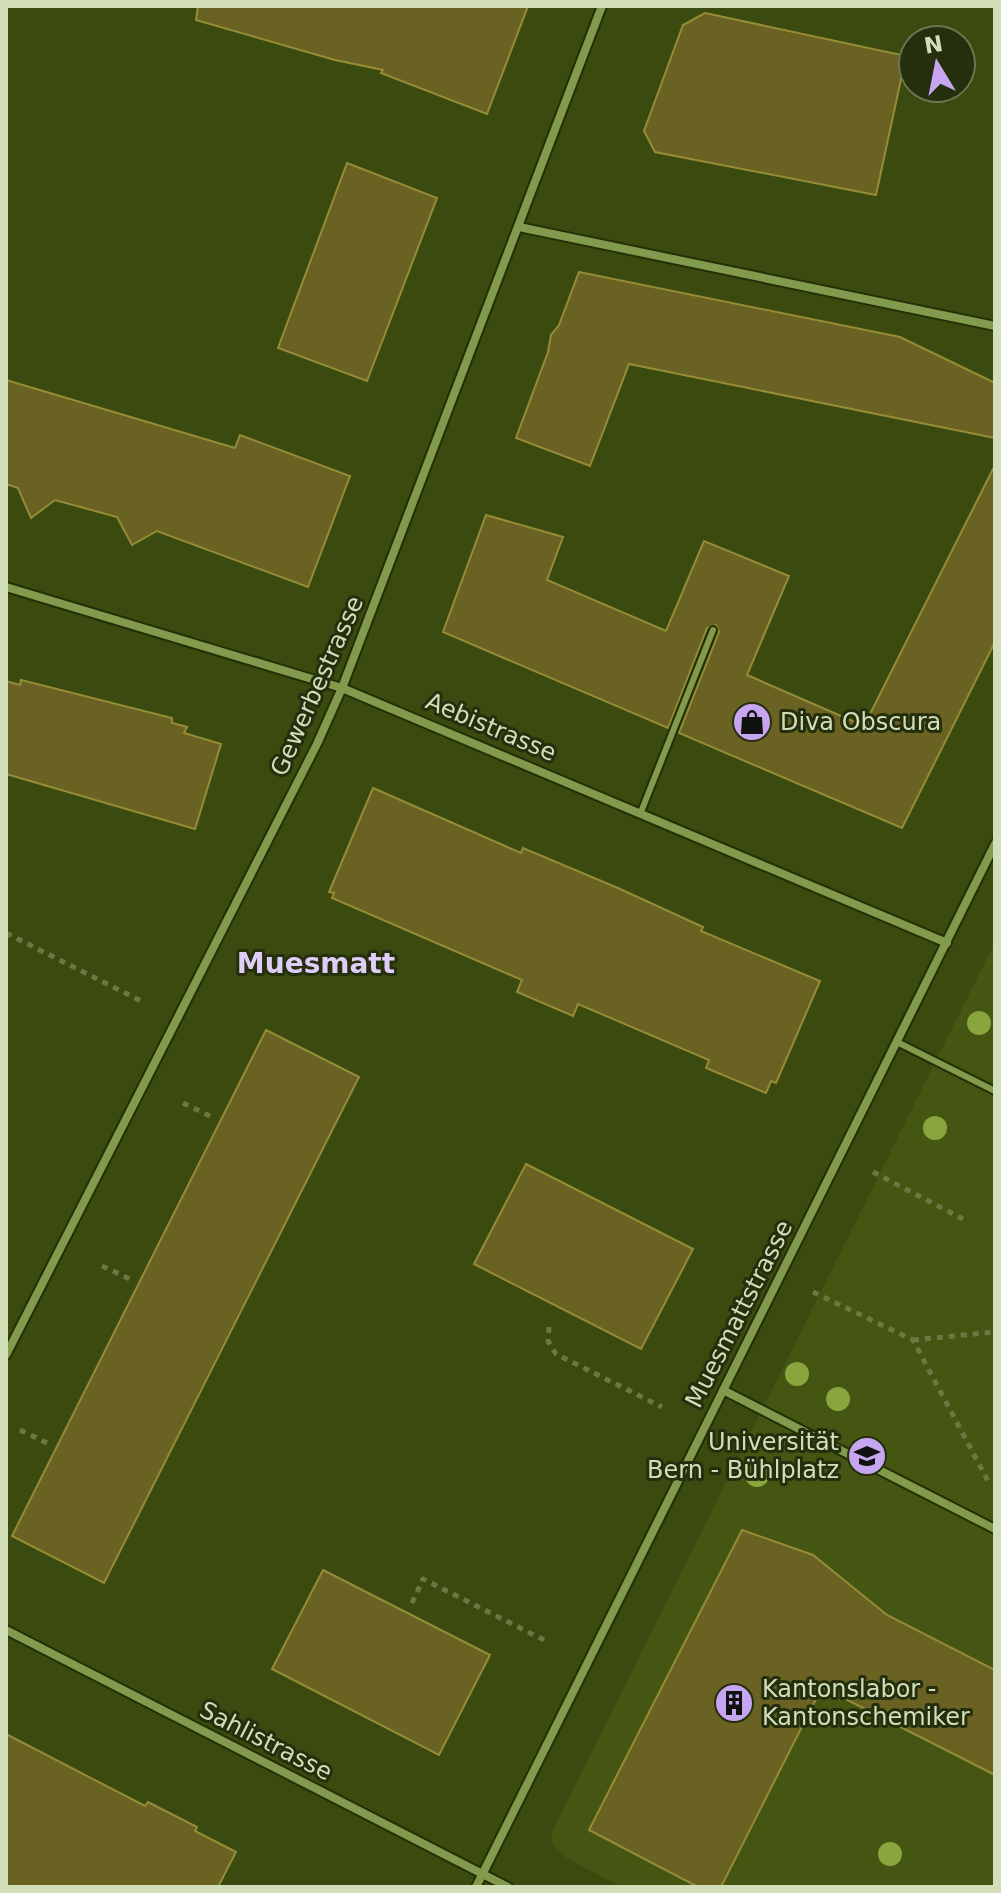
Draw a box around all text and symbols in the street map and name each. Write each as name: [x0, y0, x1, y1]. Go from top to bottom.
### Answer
north arrow: [897, 24, 977, 104]
text: N: [922, 31, 945, 59]
street label: Gewerbestrasse: [265, 592, 369, 780]
street label: Aebistrasse: [422, 687, 560, 767]
shop icon: Diva Obscura: [731, 701, 773, 743]
place label: Diva Obscura: [780, 708, 941, 736]
district label: Muesmatt: [237, 947, 395, 980]
street label: Muesmattstrasse: [680, 1216, 798, 1412]
place label: Universität Bern - Bühlplatz: [647, 1428, 839, 1484]
school or university icon: Universität Bern - Bühlplatz: [846, 1435, 888, 1477]
place label: Kantonslabor - Kantonschemiker: [762, 1675, 970, 1731]
building icon: Kantonslabor - Kantonschemiker: [713, 1682, 755, 1724]
street label: Sahlistrasse: [195, 1696, 337, 1786]

